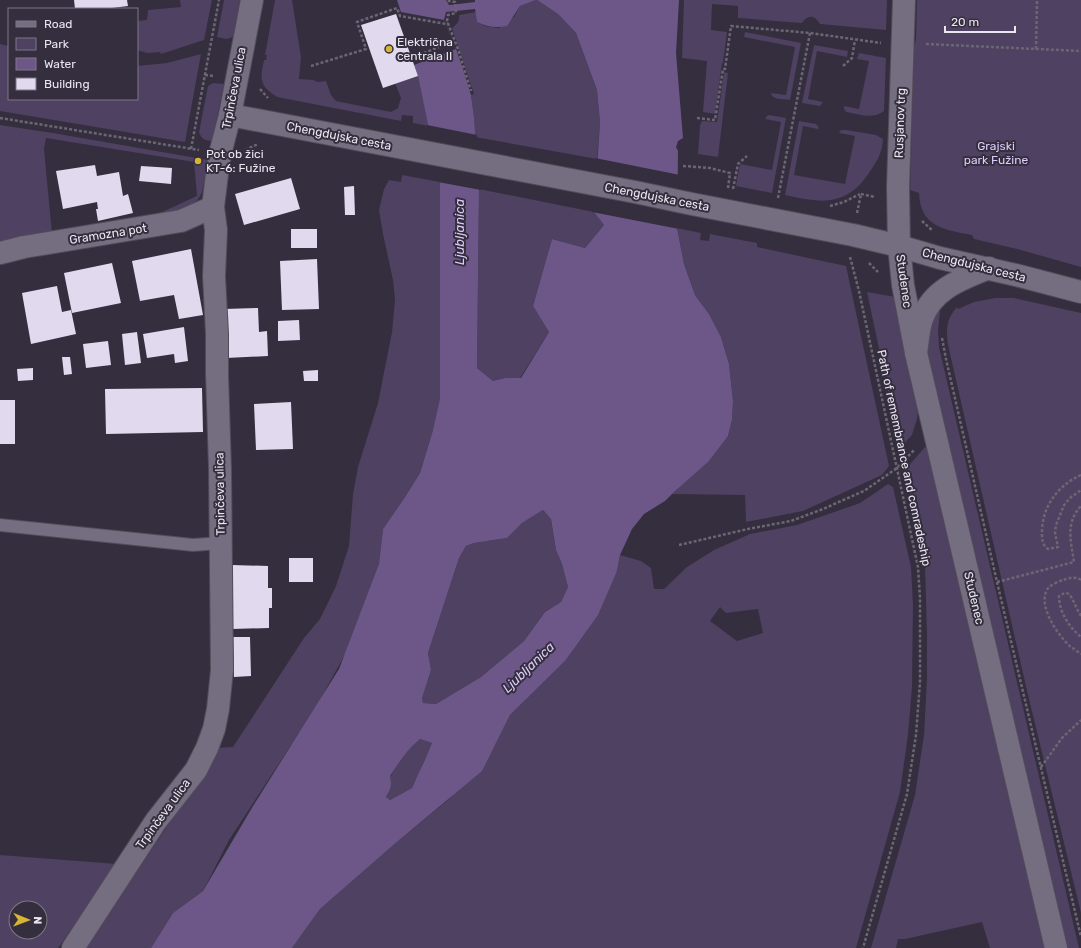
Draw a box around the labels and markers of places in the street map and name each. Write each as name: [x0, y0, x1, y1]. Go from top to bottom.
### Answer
place label: Električna centrala II: [397, 35, 453, 63]
marker: Električna centrala II: [384, 44, 394, 54]
place label: Pot ob žici KT-6: Fužine: [206, 147, 276, 175]
marker: Pot ob žici KT-6: Fužine: [193, 156, 203, 166]

